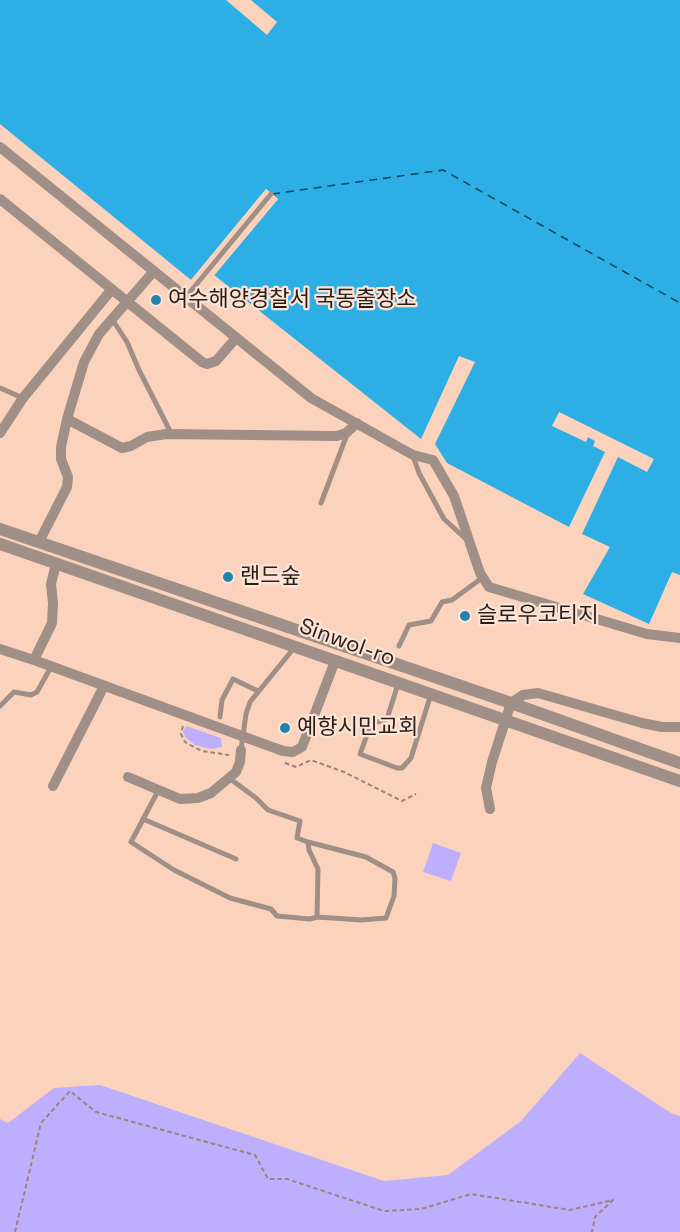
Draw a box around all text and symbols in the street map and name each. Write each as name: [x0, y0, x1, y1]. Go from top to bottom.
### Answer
place label: 여수해양경찰서 국동출장소: [168, 287, 417, 313]
marker: 여수해양경찰서 국동출장소: [149, 293, 163, 307]
place label: 랜드숲: [240, 564, 301, 590]
marker: 랜드숲: [221, 570, 235, 584]
place label: 슬로우코티지: [477, 603, 598, 629]
marker: 슬로우코티지: [458, 609, 472, 623]
street label: Sinwol-ro: [295, 613, 399, 673]
place label: 예향시민교회: [297, 715, 418, 741]
marker: 예향시민교회: [278, 721, 292, 735]

